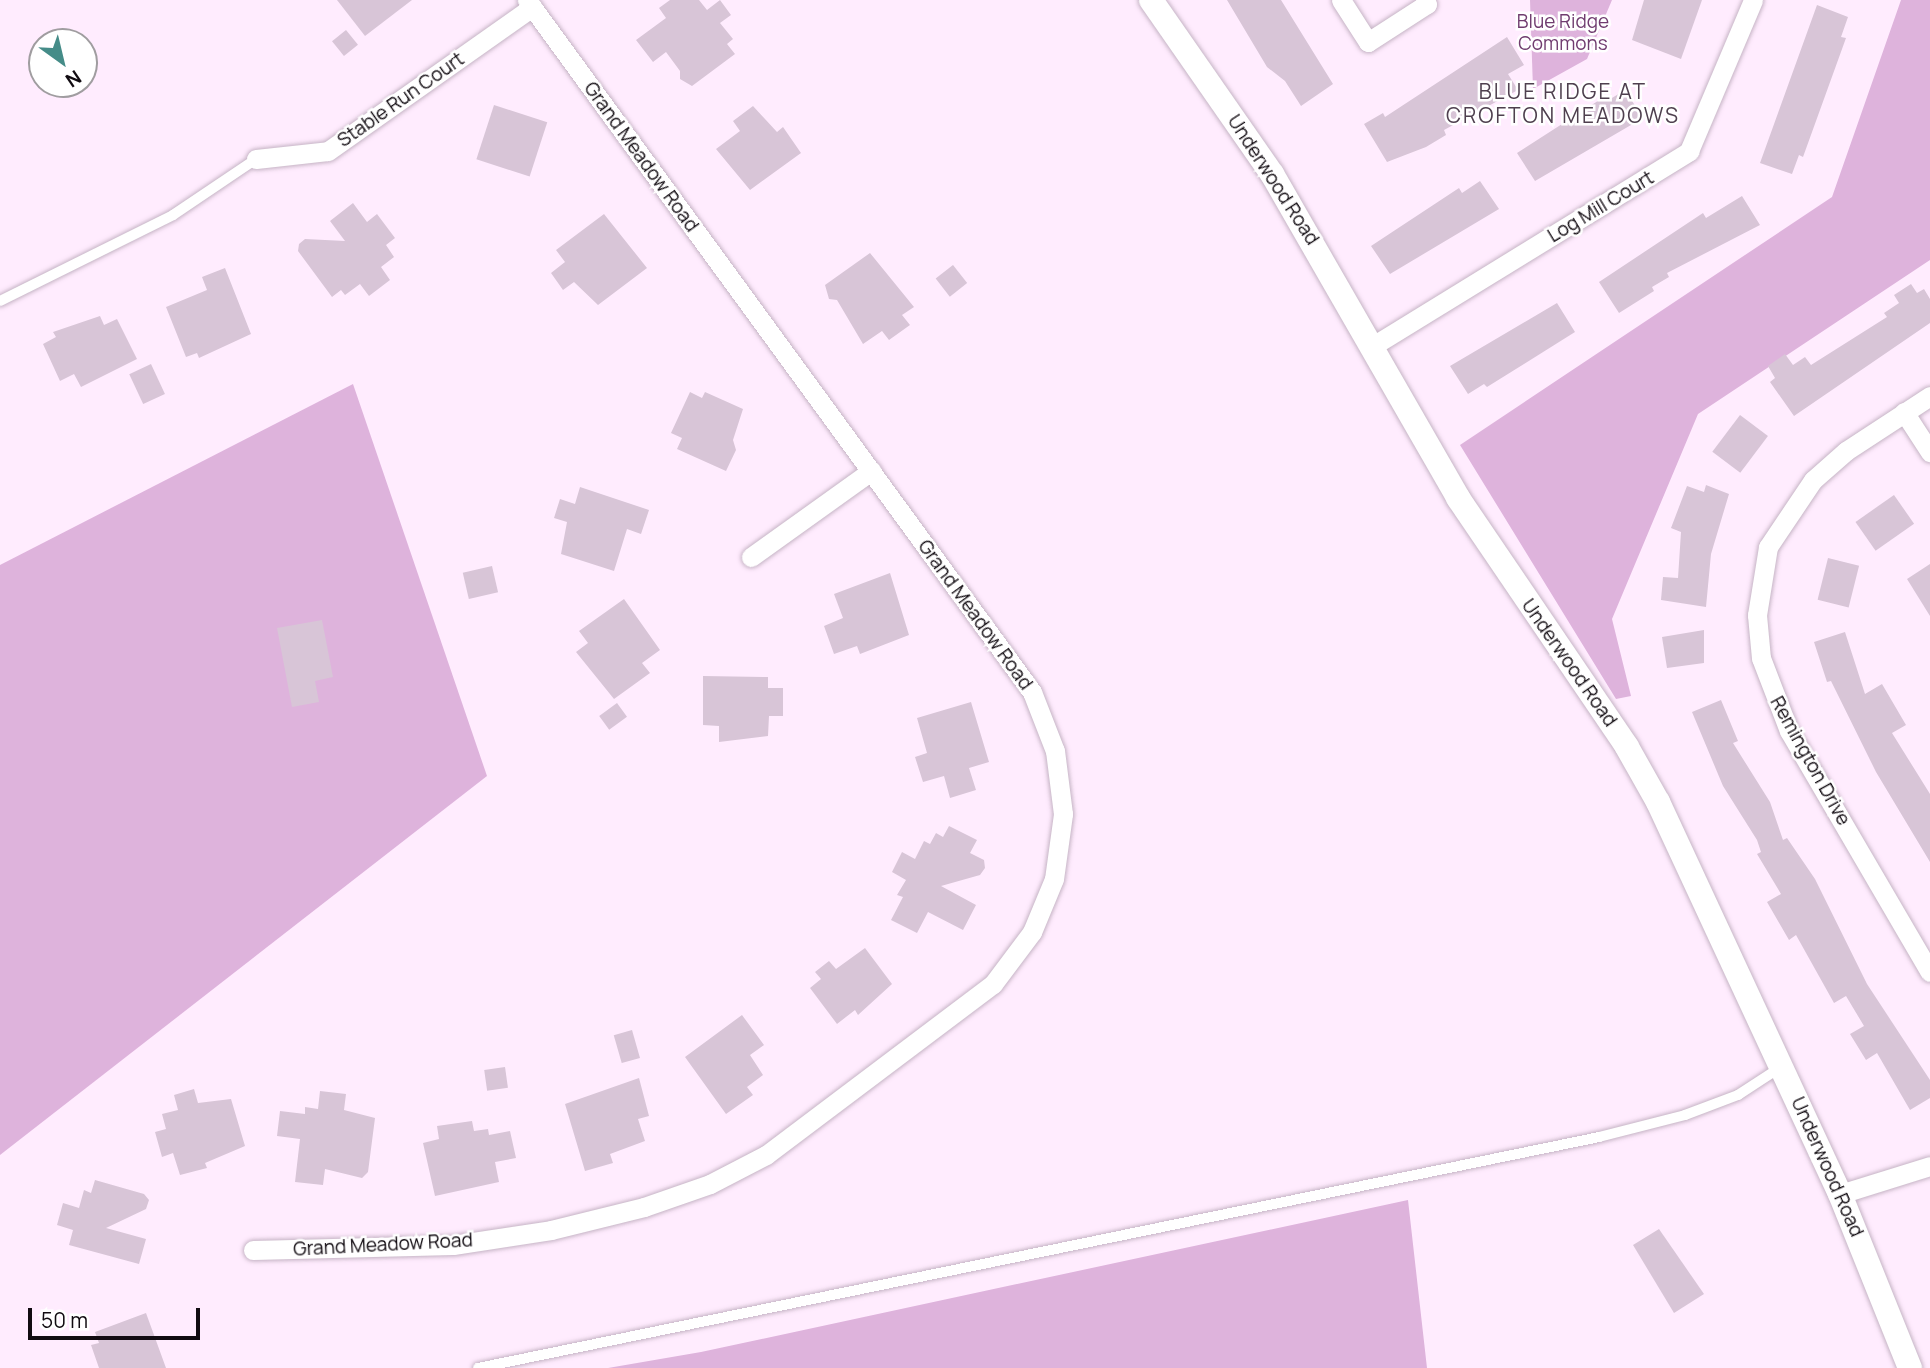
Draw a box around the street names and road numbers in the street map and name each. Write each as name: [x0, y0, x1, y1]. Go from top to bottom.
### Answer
street label: Stable Run Court: [333, 48, 469, 152]
street label: Grand Meadow Road: [579, 78, 703, 236]
street label: Underwood Road: [1222, 111, 1324, 249]
street label: Log Mill Court: [1544, 166, 1658, 248]
street label: Grand Meadow Road: [913, 536, 1037, 694]
street label: Underwood Road: [1516, 595, 1622, 731]
street label: Remington Drive: [1765, 693, 1855, 829]
street label: Underwood Road: [1786, 1094, 1868, 1240]
street label: Grand Meadow Road: [293, 1229, 473, 1261]

